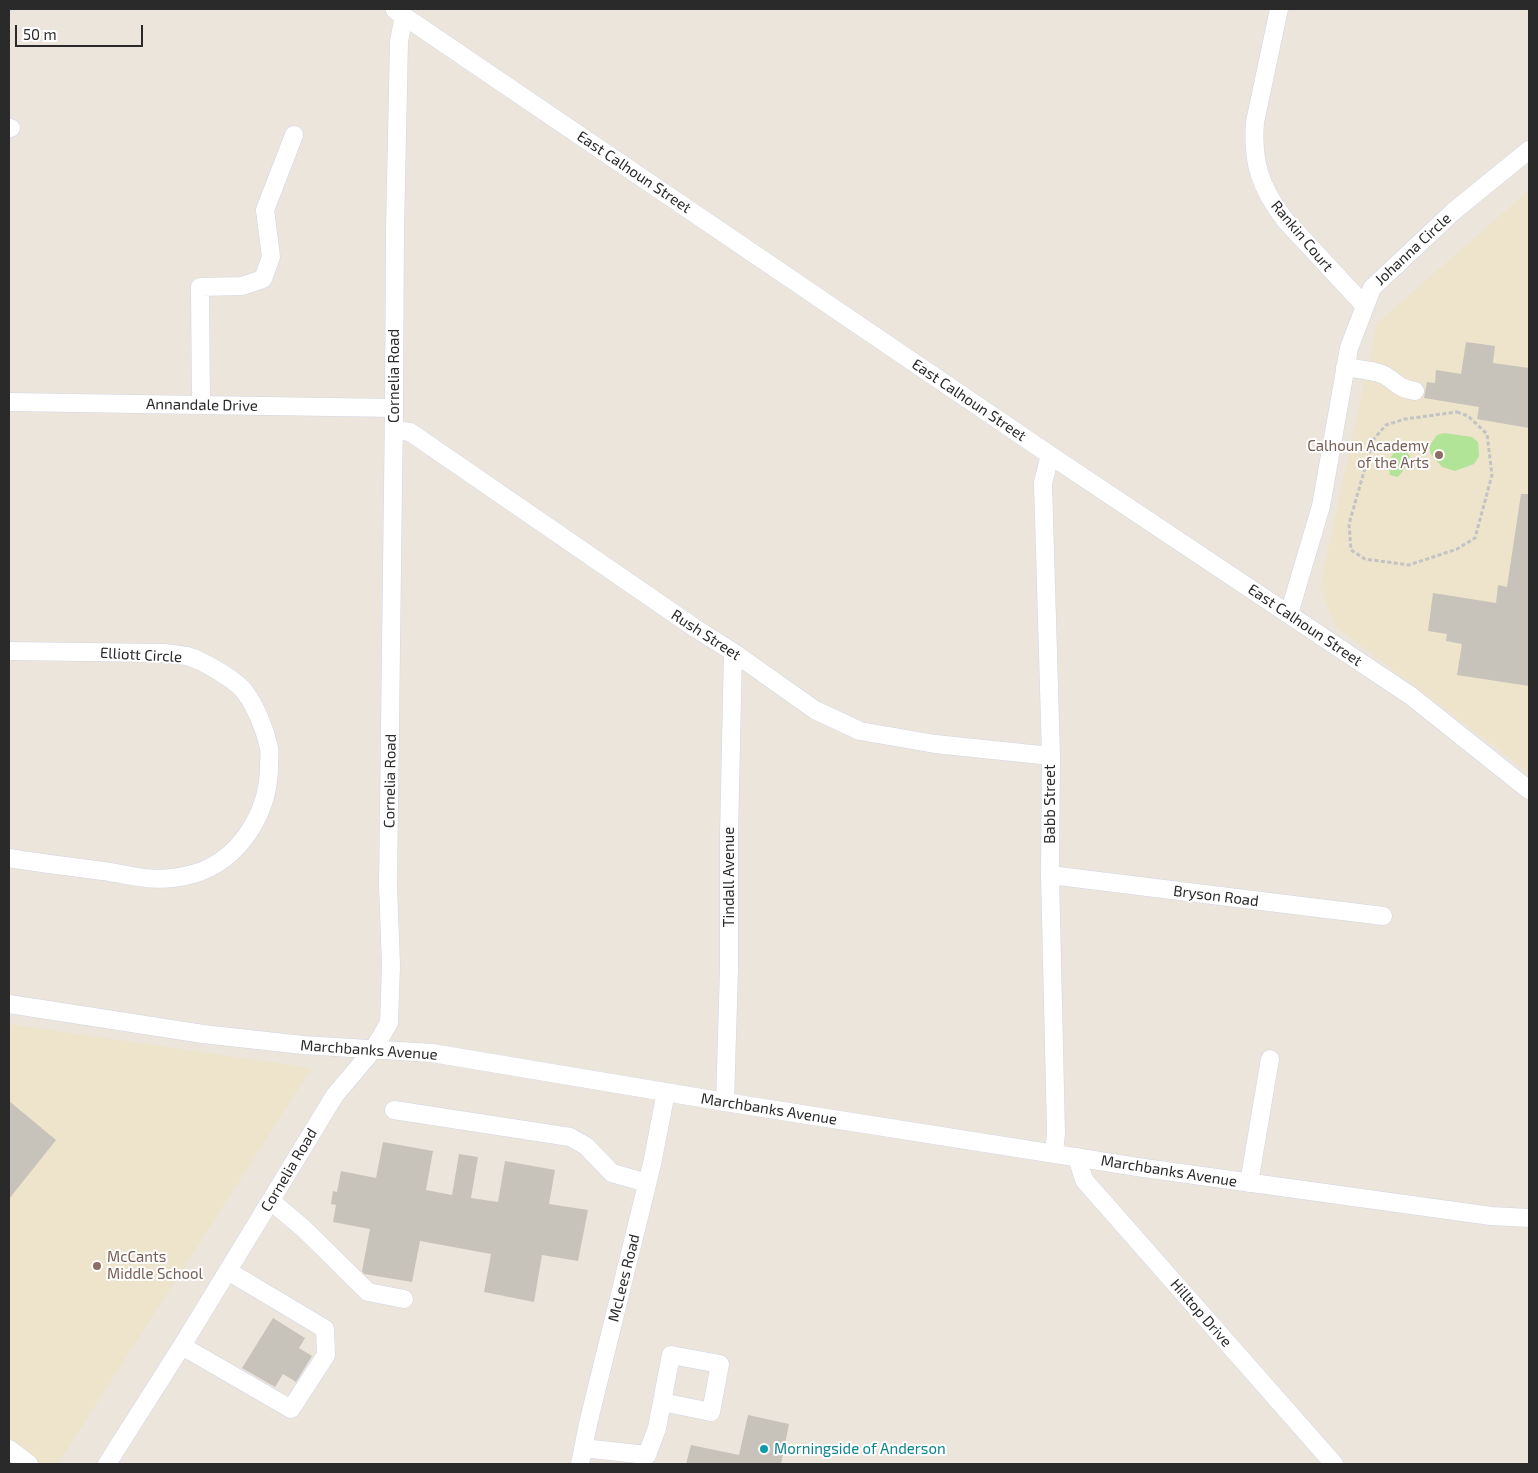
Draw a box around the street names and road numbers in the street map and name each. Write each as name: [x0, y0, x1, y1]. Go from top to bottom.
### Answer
street label: East Calhoun Street: [573, 127, 695, 217]
street label: Rankin Court: [1267, 197, 1337, 275]
street label: Johanna Circle: [1371, 209, 1455, 289]
street label: Cornelia Road: [385, 329, 403, 423]
street label: East Calhoun Street: [908, 355, 1030, 445]
street label: Annandale Drive: [146, 395, 258, 415]
street label: East Calhoun Street: [1244, 580, 1366, 670]
street label: Rush Street: [668, 606, 744, 664]
street label: Elliott Circle: [99, 644, 183, 666]
street label: Cornelia Road: [380, 734, 400, 828]
street label: Babb Street: [1041, 764, 1059, 844]
street label: Tindall Avenue: [720, 827, 738, 927]
street label: Bryson Road: [1172, 882, 1260, 910]
street label: Marchbanks Avenue: [300, 1036, 438, 1064]
street label: Marchbanks Avenue: [700, 1089, 838, 1129]
street label: Cornelia Road: [257, 1125, 321, 1215]
street label: Marchbanks Avenue: [1100, 1151, 1238, 1191]
street label: McLees Road: [604, 1232, 644, 1324]
street label: Hilltop Drive: [1167, 1275, 1235, 1351]

